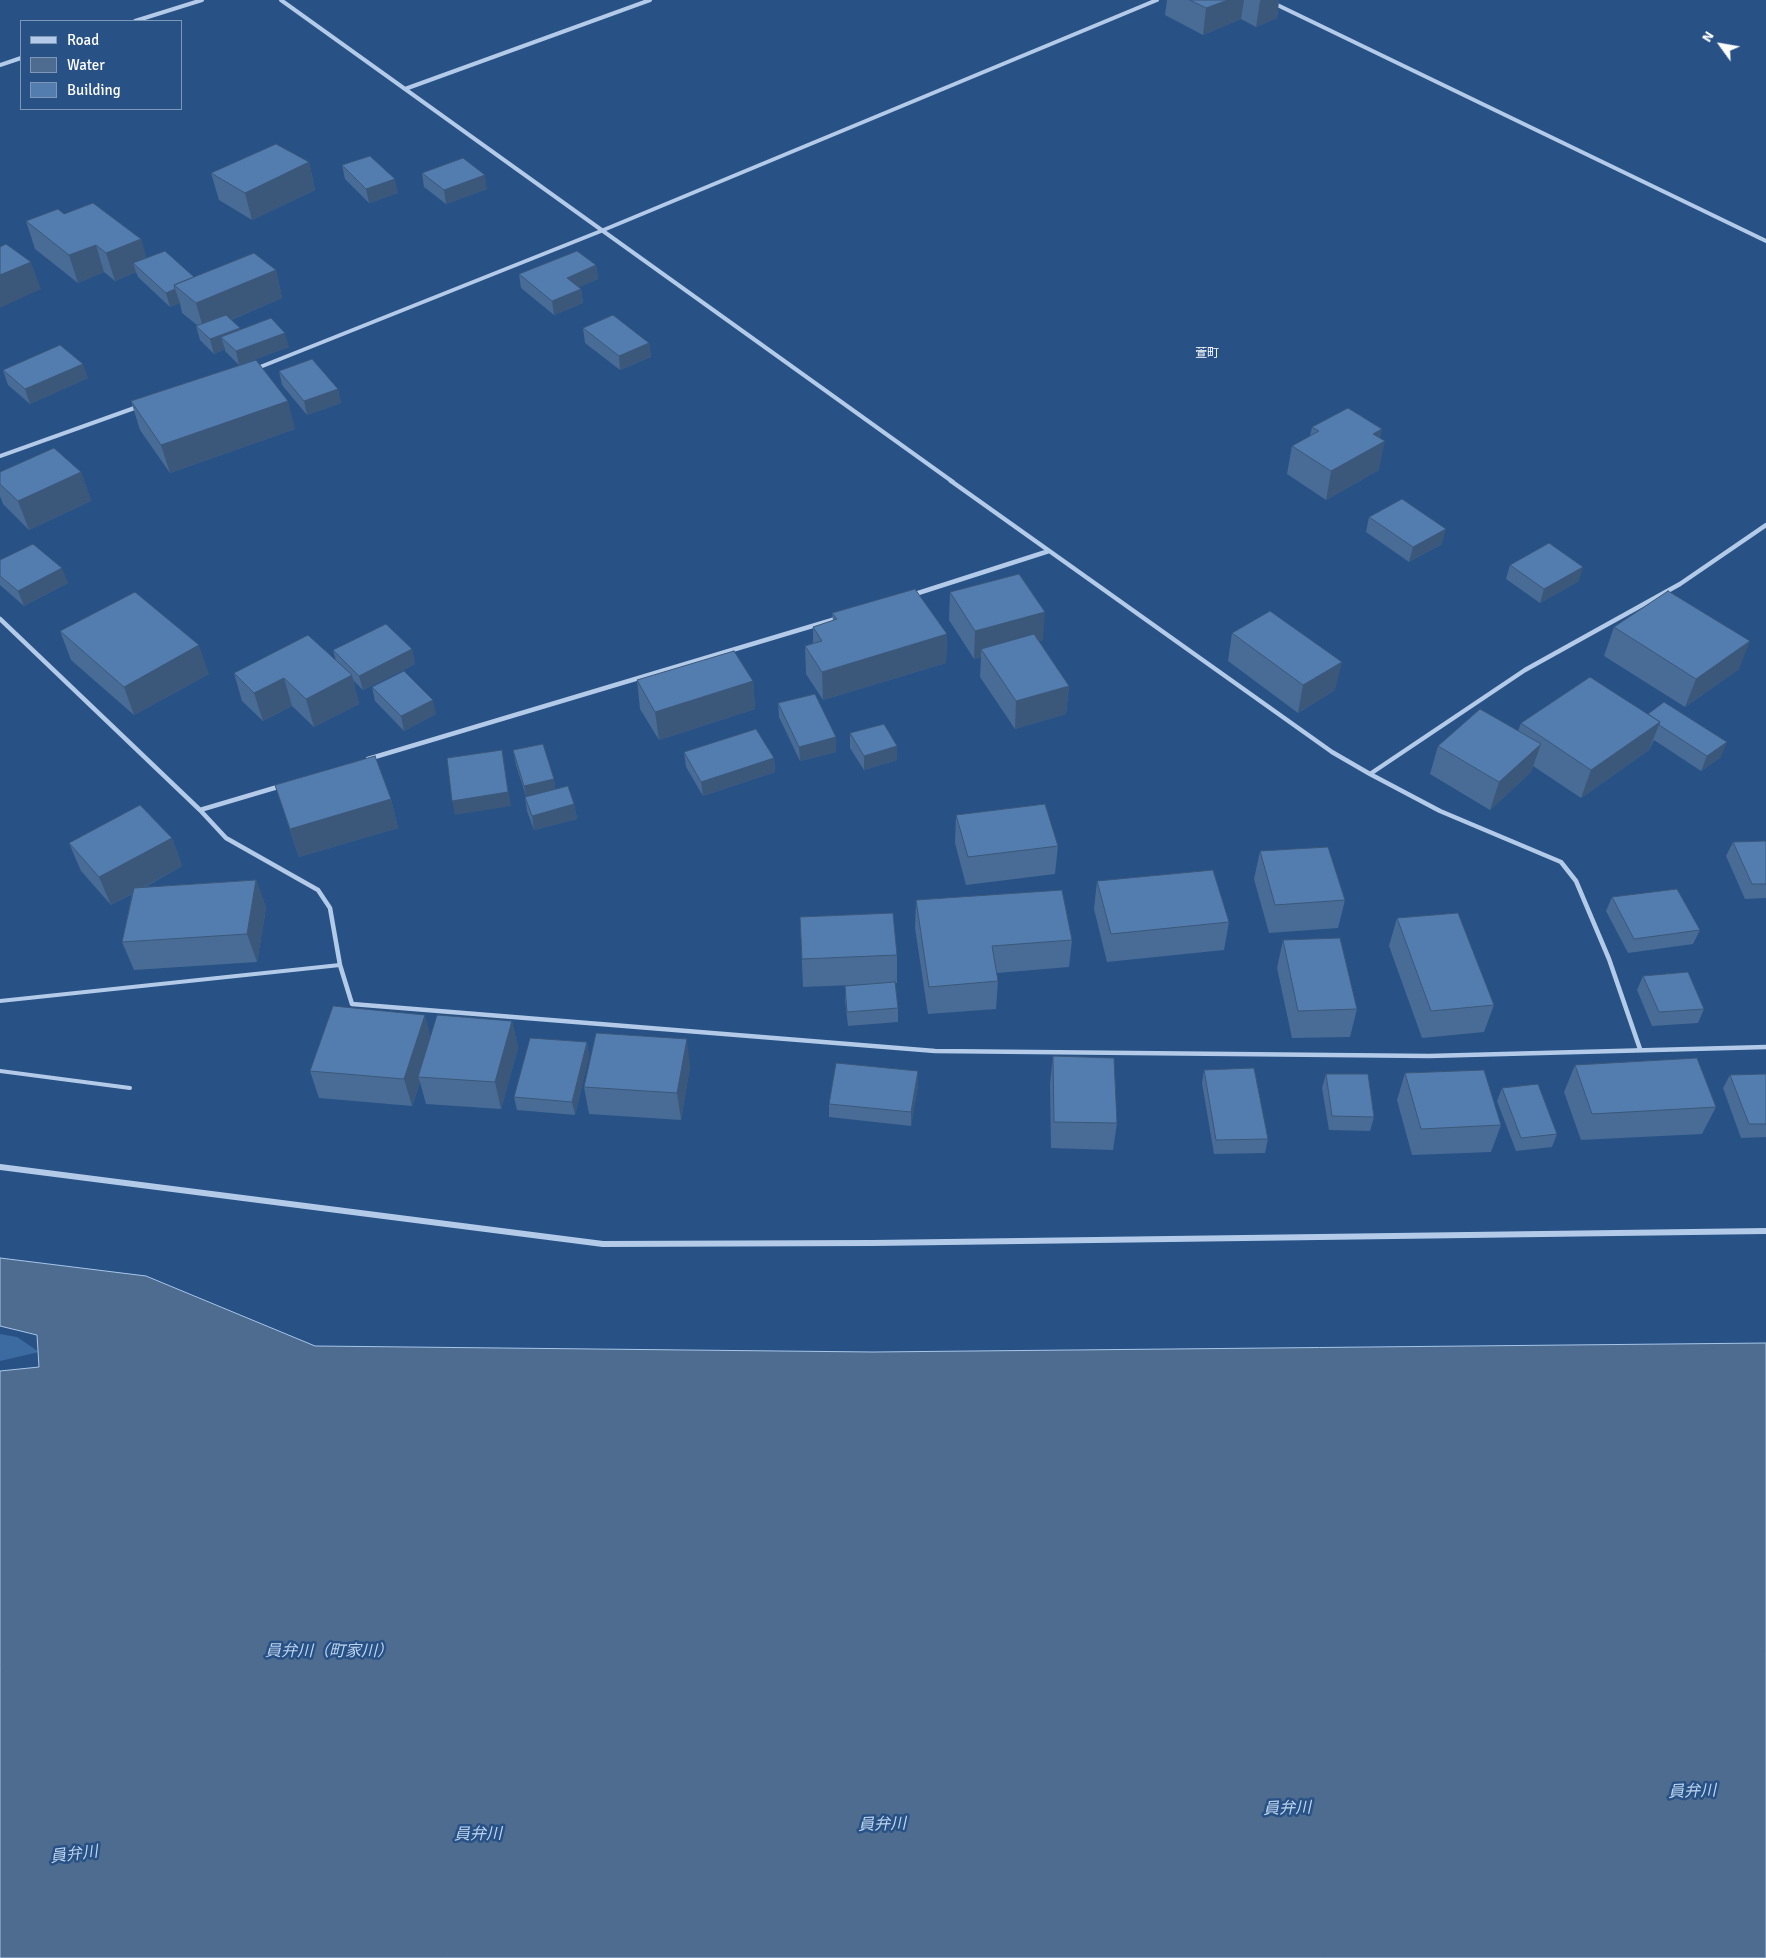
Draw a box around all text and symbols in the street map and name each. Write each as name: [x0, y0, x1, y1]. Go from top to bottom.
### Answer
legend: [20, 20, 182, 110]
north arrow: [1696, 20, 1746, 70]
text: N: [1698, 28, 1718, 45]
text: Road: [67, 31, 99, 49]
text: Water: [67, 56, 105, 74]
text: Building: [67, 81, 121, 99]
district label: 萱町: [1195, 347, 1219, 361]
water label: 員弁川（町家川）: [265, 1642, 393, 1662]
water label: 員弁川: [1668, 1782, 1716, 1802]
water label: 員弁川: [1263, 1799, 1311, 1819]
water label: 員弁川: [858, 1815, 906, 1835]
water label: 員弁川: [454, 1825, 502, 1845]
water label: 員弁川: [49, 1843, 99, 1867]

